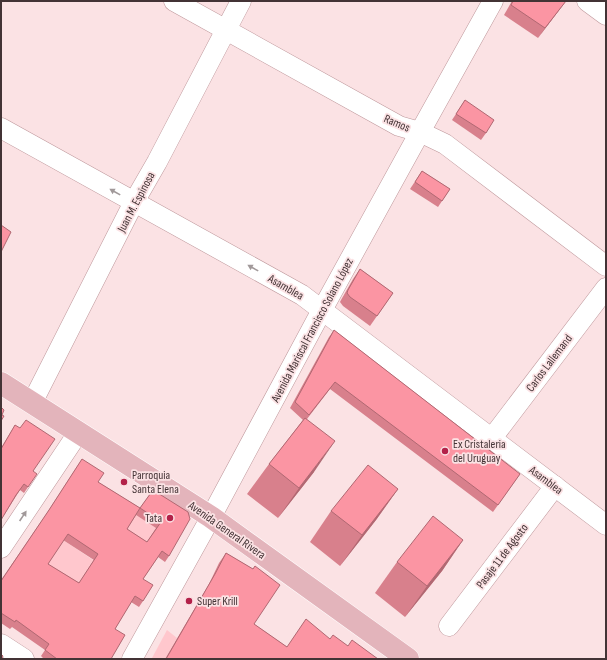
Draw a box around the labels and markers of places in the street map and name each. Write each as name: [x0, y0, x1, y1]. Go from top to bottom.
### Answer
place label: Ex Cristaleria del Uruguay: [453, 437, 506, 466]
marker: Ex Cristaleria del Uruguay: [440, 446, 450, 456]
place label: Parroquia Santa Elena: [132, 468, 179, 497]
marker: Parroquia Santa Elena: [119, 477, 129, 487]
place label: Tata: [145, 511, 162, 526]
marker: Tata: [165, 513, 175, 523]
place label: Super Krill: [197, 594, 238, 609]
marker: Super Krill: [184, 596, 194, 606]

